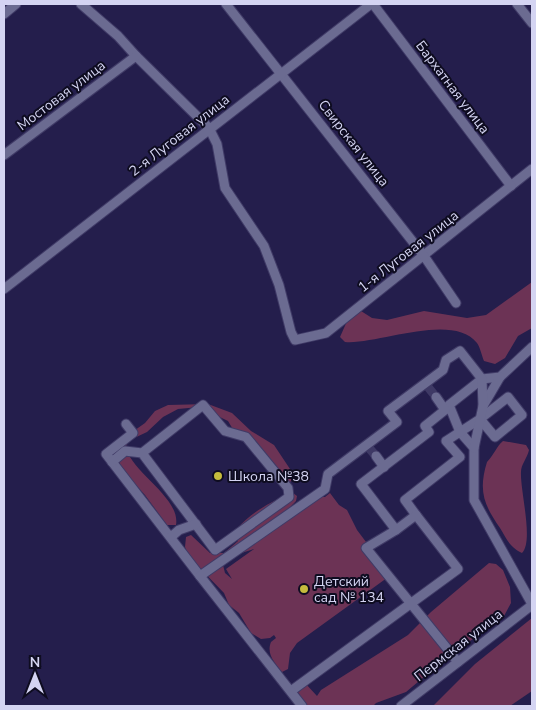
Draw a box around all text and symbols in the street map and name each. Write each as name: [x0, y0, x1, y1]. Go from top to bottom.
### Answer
street label: Бархатная улица: [411, 37, 494, 138]
street label: Мостовая улица: [13, 56, 109, 135]
street label: 2-я Луговая улица: [125, 90, 233, 181]
street label: Свирская улица: [314, 96, 394, 191]
street label: 1-я Луговая улица: [354, 206, 462, 297]
place label: Школа №38: [228, 467, 309, 486]
marker: Школа №38: [212, 470, 224, 482]
place label: Детский сад № 134: [314, 572, 384, 607]
marker: Детский сад № 134: [298, 583, 310, 595]
street label: Пермская улица: [410, 605, 506, 686]
north arrow: [10, 650, 60, 700]
text: N: [30, 653, 40, 672]

